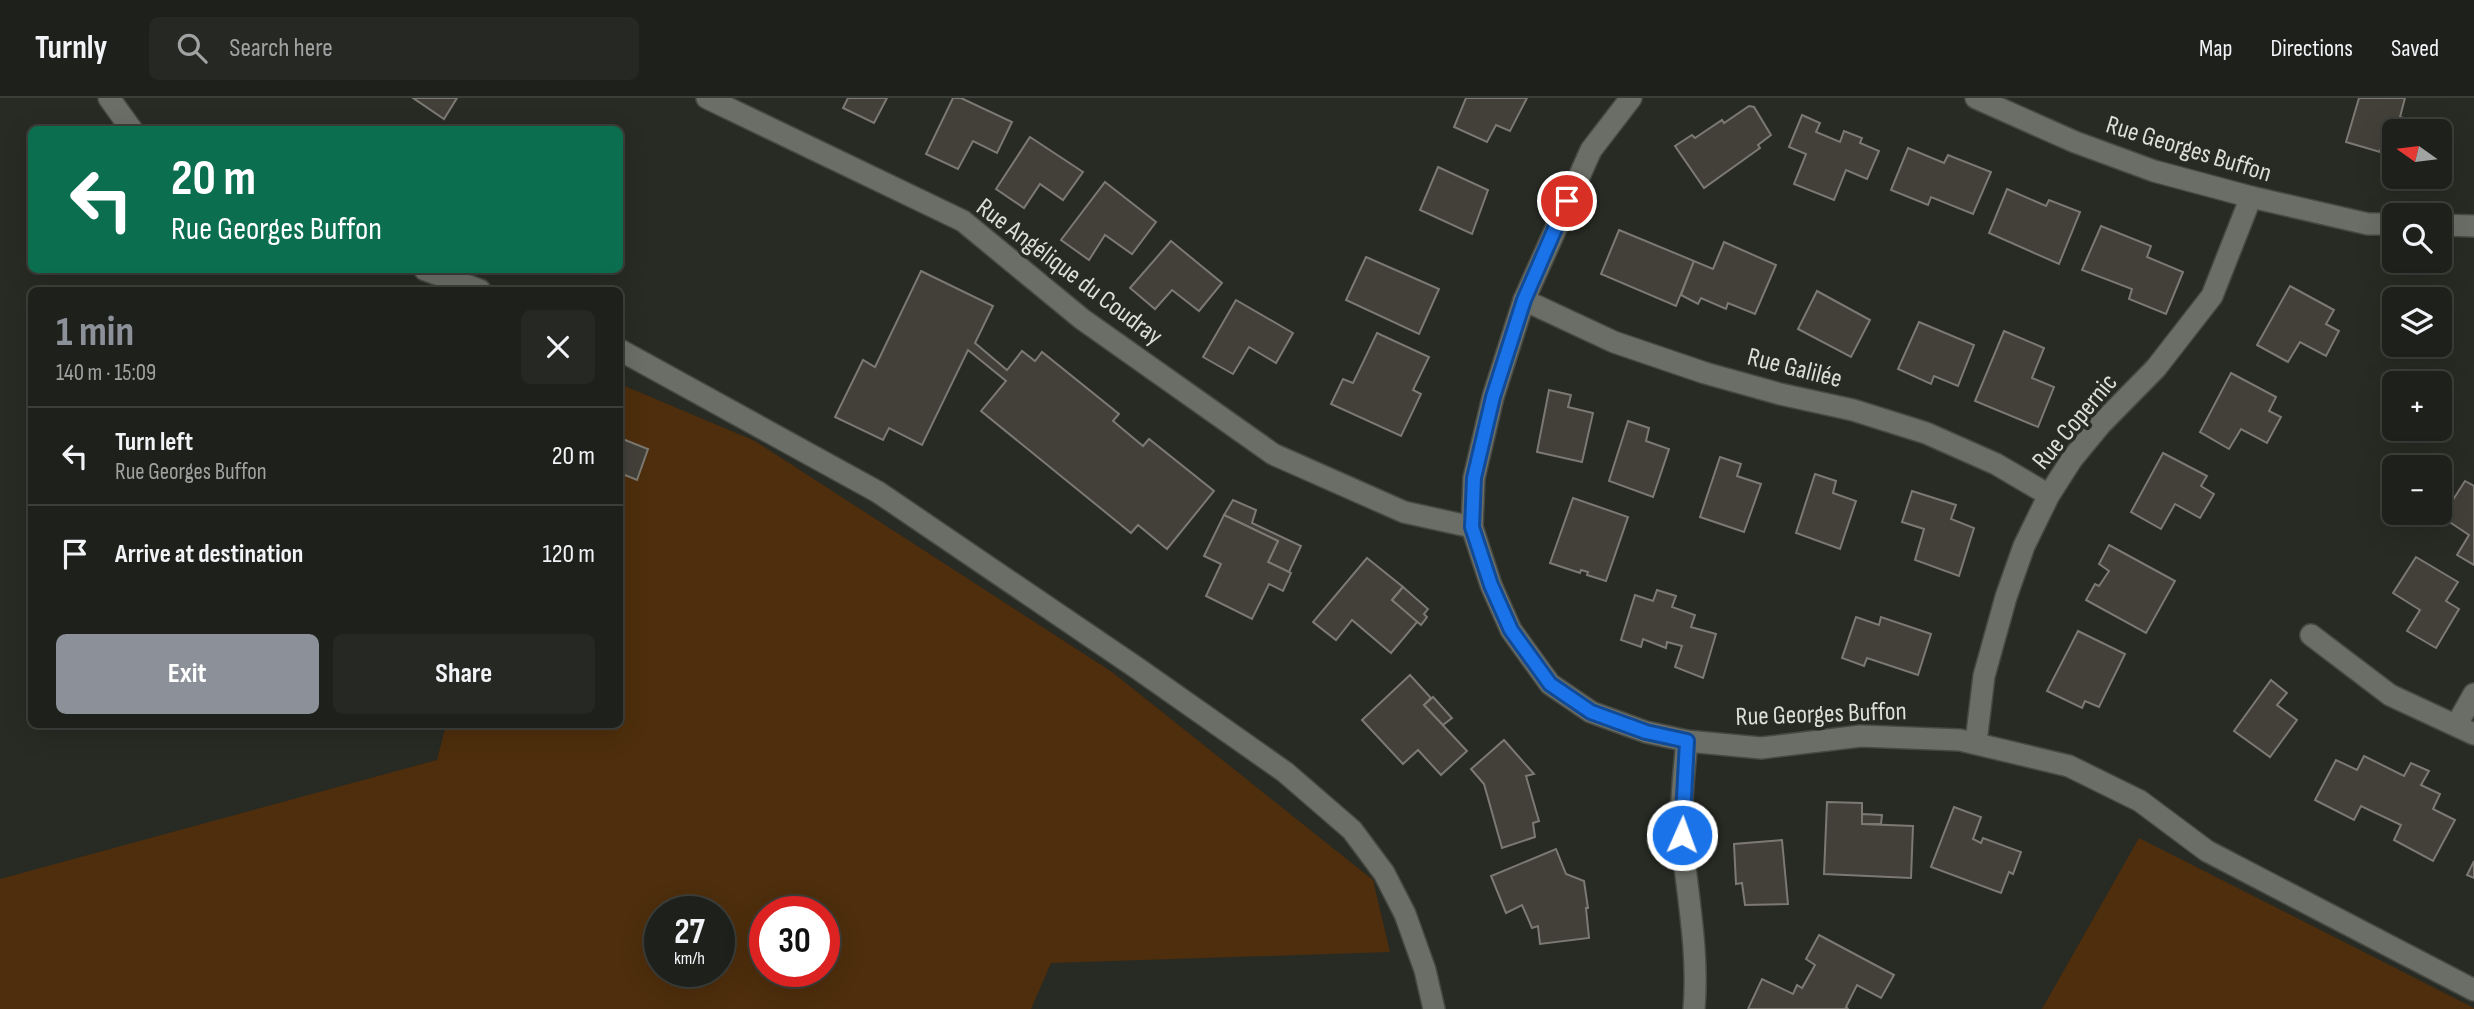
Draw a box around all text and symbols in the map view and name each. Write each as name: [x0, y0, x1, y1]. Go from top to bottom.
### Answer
search box: [149, 17, 639, 80]
text: Turnly: [35, 28, 107, 68]
icon: search: [173, 29, 211, 67]
text: Search here: [229, 33, 333, 64]
text: Map: [2199, 34, 2232, 63]
text: Directions: [2270, 34, 2353, 63]
text: Saved: [2391, 34, 2439, 63]
street label: Rue Georges Buffon: [2102, 110, 2275, 189]
north arrow: [2382, 119, 2452, 189]
map controls: [2382, 119, 2452, 525]
text: 20 m: [171, 150, 256, 209]
icon: left: [56, 154, 147, 245]
pin: [1537, 171, 1597, 231]
icon: arrive: [1548, 182, 1586, 220]
street label: Rue Angélique du Coudray: [970, 192, 1168, 352]
button: search: [2382, 203, 2452, 273]
text: Rue Georges Buffon: [171, 210, 382, 249]
button: layers: [2382, 287, 2452, 357]
text: 1 min: [56, 307, 134, 358]
button: close: [521, 310, 595, 384]
street label: Rue Galilée: [1744, 342, 1845, 395]
text: 140 m · 15:09: [56, 359, 156, 387]
street label: Rue Copernic: [2026, 368, 2124, 476]
button: +: [2382, 371, 2452, 441]
text: Turn left: [115, 427, 193, 458]
icon: left: [56, 437, 94, 475]
text: 20 m: [552, 441, 595, 472]
button: −: [2382, 455, 2452, 525]
text: Rue Georges Buffon: [115, 458, 267, 486]
icon: arrive: [56, 535, 94, 573]
text: Arrive at destination: [115, 539, 303, 570]
text: 120 m: [542, 539, 595, 570]
button: Exit: [56, 634, 319, 714]
button: Share: [333, 634, 595, 714]
street label: Rue Georges Buffon: [1735, 696, 1907, 733]
position arrow: [1645, 798, 1719, 872]
speed limit sign: 30: [749, 896, 840, 987]
text: 27: [674, 911, 705, 954]
text: km/h: [674, 948, 705, 969]

